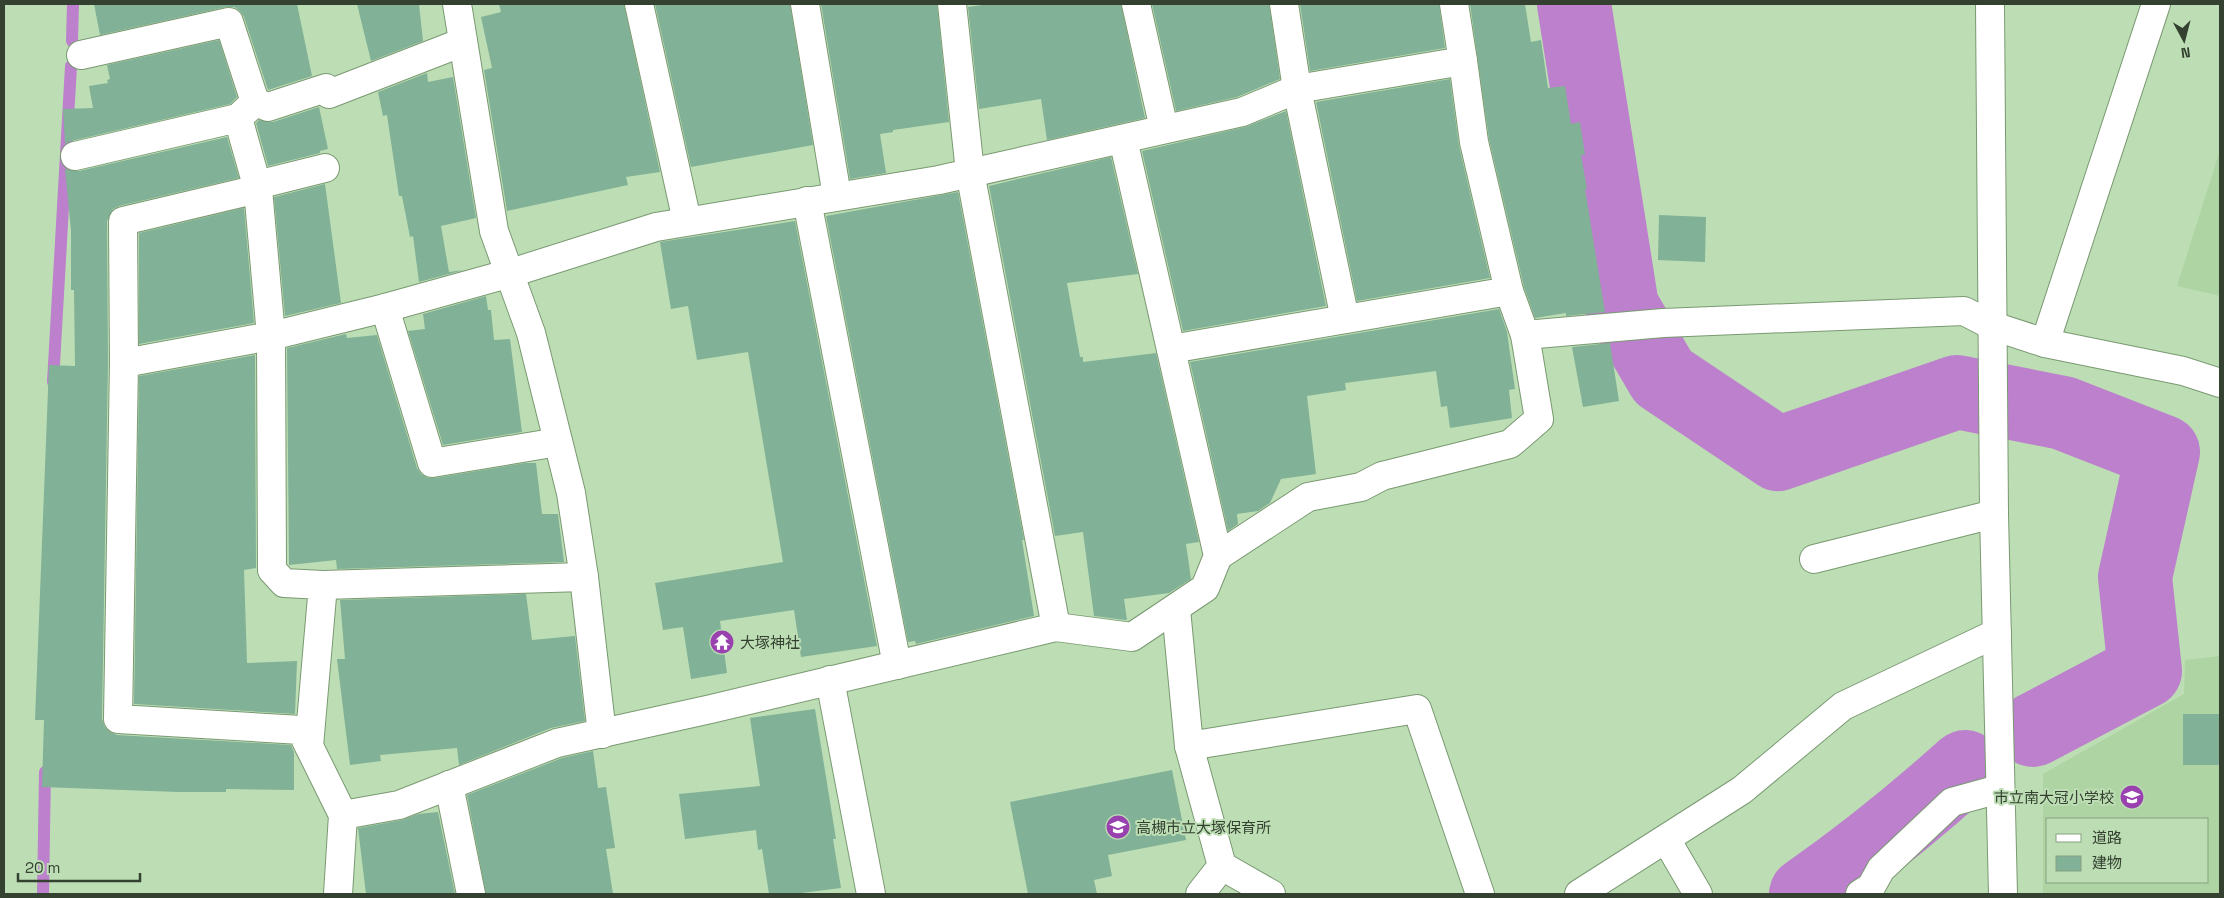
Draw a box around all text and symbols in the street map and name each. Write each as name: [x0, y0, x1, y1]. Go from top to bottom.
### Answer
north arrow: [2159, 15, 2209, 65]
text: N: [2180, 43, 2191, 62]
temple icon: 大塚神社: [709, 629, 735, 655]
place label: 大塚神社: [740, 633, 800, 652]
school or university icon: 市立南大冠小学校: [2119, 784, 2145, 810]
place label: 市立南大冠小学校: [1994, 788, 2114, 807]
school or university icon: 高槻市立大塚保育所: [1105, 814, 1131, 840]
place label: 高槻市立大塚保育所: [1136, 818, 1271, 837]
legend: [2046, 818, 2209, 883]
text: 道路: [2092, 828, 2122, 847]
scale bar: [18, 850, 140, 882]
text: 建物: [2092, 853, 2122, 872]
text: 20 m: [25, 858, 60, 877]

